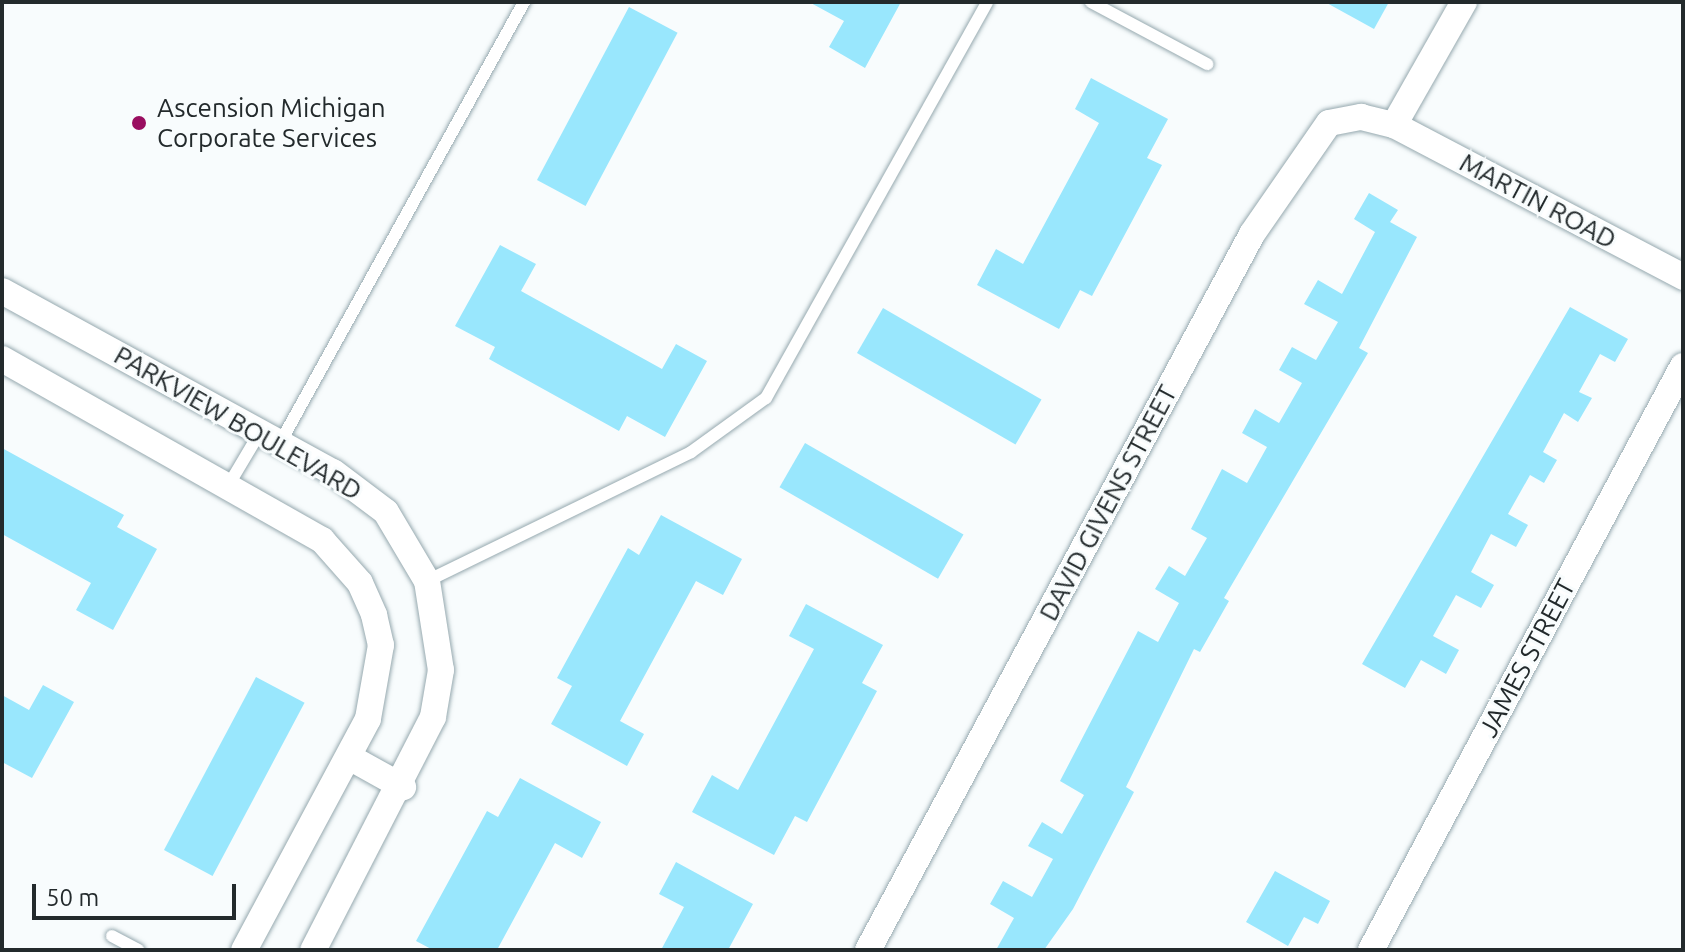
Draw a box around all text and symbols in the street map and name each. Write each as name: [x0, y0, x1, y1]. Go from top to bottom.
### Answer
place label: Ascension Michigan Corporate Services: [157, 92, 386, 154]
marker: Ascension Michigan Corporate Services: [128, 112, 150, 134]
street label: MARTIN ROAD: [1454, 147, 1622, 255]
street label: PARKVIEW BOULEVARD: [109, 339, 367, 507]
street label: DAVID GIVENS STREET: [1033, 380, 1183, 626]
street label: JAMES STREET: [1472, 574, 1582, 742]
scale bar: [36, 868, 240, 918]
text: 50 m: [46, 884, 99, 911]

